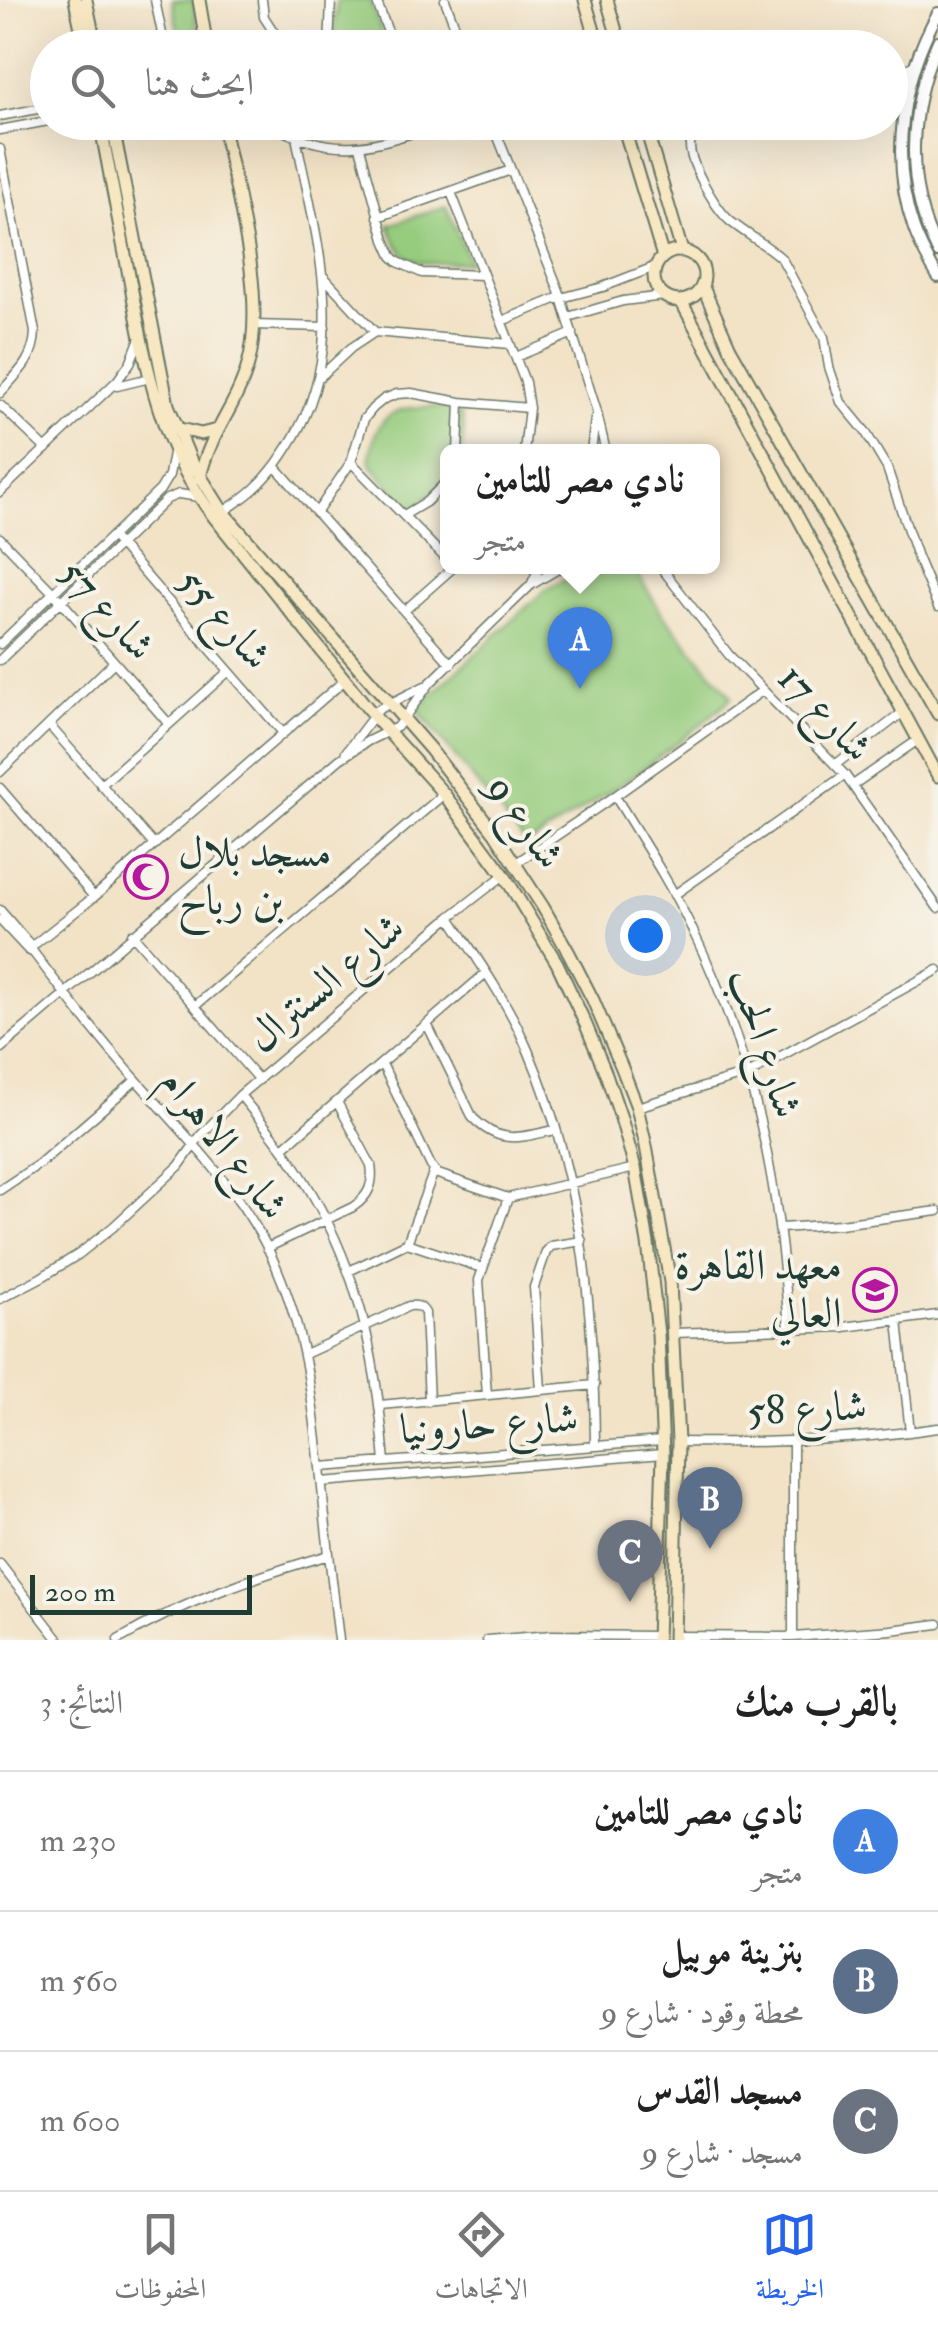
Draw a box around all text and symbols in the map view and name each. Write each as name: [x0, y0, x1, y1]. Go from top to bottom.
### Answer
search box: [30, 30, 908, 140]
icon: search: [65, 58, 120, 113]
text: ابحث هنا: [145, 59, 254, 107]
popup: [440, 444, 720, 574]
text: نادي مصر للتامين: [475, 455, 685, 503]
text: متجر: [475, 521, 526, 561]
street label: شارع 57: [42, 548, 166, 677]
street label: شارع 55: [159, 557, 283, 686]
pin: A: [548, 606, 612, 689]
street label: شارع 17: [761, 653, 884, 779]
street label: شارع 9: [466, 762, 576, 884]
place label: مسجد بلال بن رباح: [178, 827, 332, 936]
mosque icon: مسجد بلال بن رباح: [123, 854, 169, 900]
street label: شارع السنترال: [237, 902, 421, 1070]
your location: [620, 910, 671, 961]
street label: شارع الحب: [709, 962, 814, 1127]
street label: شارع الاهرام: [141, 1057, 300, 1236]
place label: معهد القاهرة العالي: [674, 1240, 842, 1346]
school or university icon: معهد القاهرة العالي: [852, 1267, 898, 1313]
street label: شارع 58: [746, 1380, 869, 1446]
street label: شارع حارونيا: [398, 1392, 580, 1464]
pin: B: [678, 1466, 742, 1549]
pin: C: [598, 1520, 662, 1602]
scale bar: [30, 1570, 252, 1614]
text: 200 m: [45, 1575, 116, 1610]
text: بالقرب منك: [734, 1676, 898, 1728]
text: النتائج: 3: [40, 1683, 123, 1723]
text: نادي مصر للتامين: [594, 1787, 803, 1835]
text: 230 m: [40, 1821, 116, 1861]
text: A: [855, 1821, 876, 1861]
text: متجر: [752, 1853, 803, 1893]
text: بنزينة موبيل: [660, 1927, 803, 1975]
text: 560 m: [40, 1961, 118, 2001]
text: B: [855, 1961, 876, 2001]
text: محطة وقود · شارع 9: [601, 1993, 803, 2033]
text: مسجد القدس: [636, 2067, 803, 2115]
text: 600 m: [40, 2101, 121, 2141]
text: C: [854, 2101, 877, 2141]
text: مسجد · شارع 9: [642, 2133, 803, 2173]
tab: المحفوظات: [114, 2207, 206, 2316]
tab: الاتجاهات: [434, 2207, 528, 2316]
tab: الخريطة: [756, 2207, 824, 2316]

